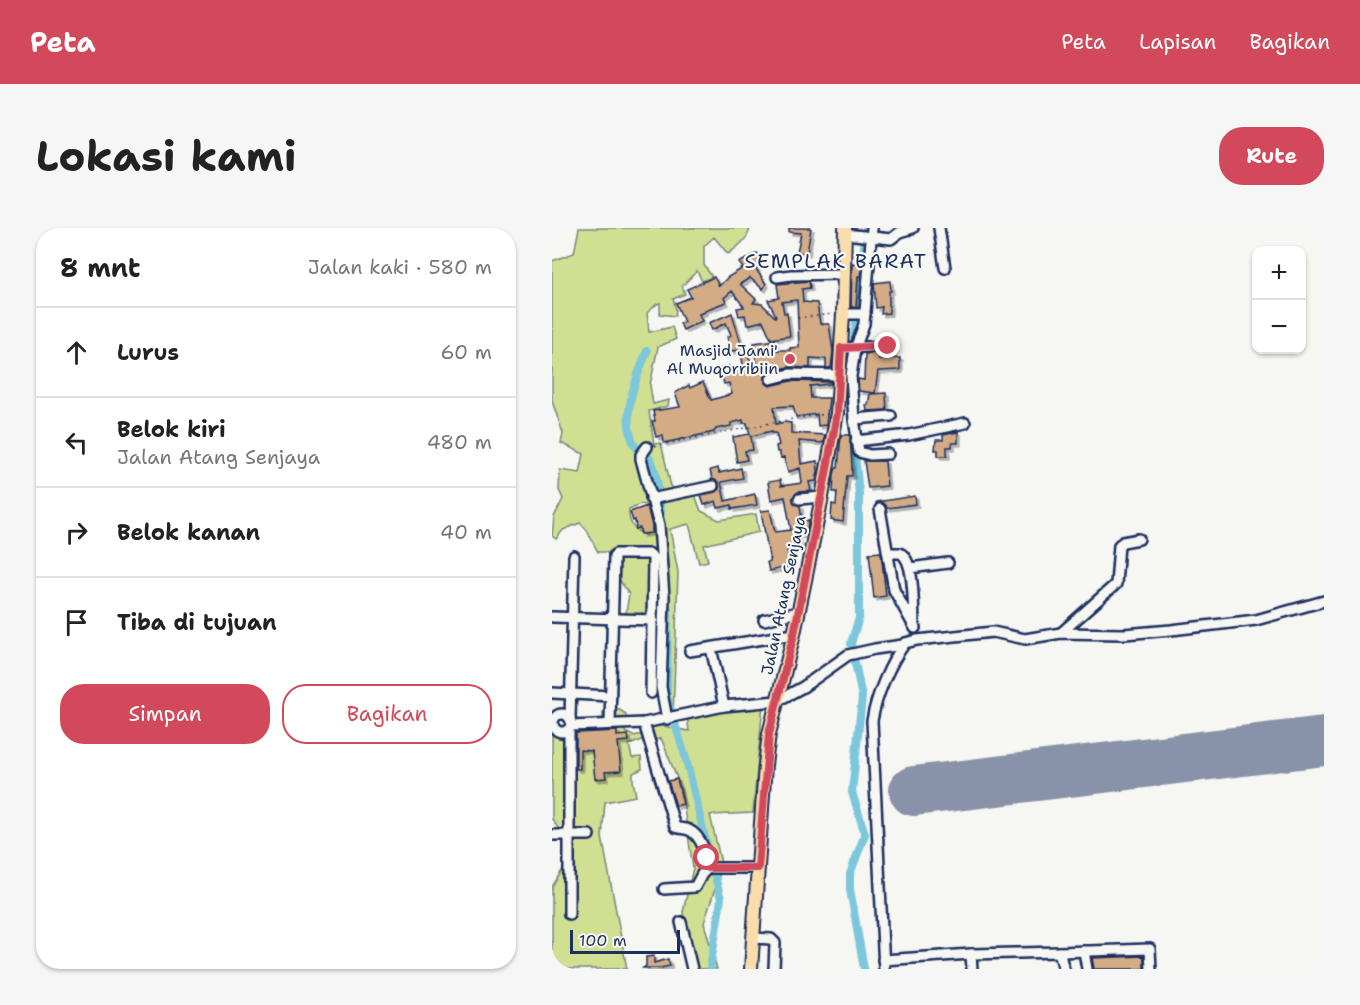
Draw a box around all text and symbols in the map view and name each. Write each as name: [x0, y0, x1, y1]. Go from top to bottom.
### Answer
text: Peta: [30, 23, 96, 61]
text: Peta: [1061, 28, 1106, 56]
text: Lapisan: [1139, 28, 1216, 56]
text: Bagikan: [1249, 28, 1330, 56]
button: Rute: [1219, 127, 1324, 185]
text: Lokasi kami: [36, 128, 297, 184]
map controls: [1252, 246, 1306, 354]
button: +: [1252, 246, 1306, 300]
district label: SEMPLAK BARAT: [744, 248, 928, 274]
text: 8 mnt: [60, 250, 140, 285]
text: Jalan kaki · 580 m: [308, 254, 492, 280]
button: −: [1252, 300, 1306, 354]
route end: [874, 332, 900, 358]
icon: ahead: [60, 336, 93, 369]
text: Lurus: [117, 338, 179, 367]
text: 60 m: [440, 339, 492, 365]
place label: Masjid Jami' Al Muqorribiin: [667, 340, 778, 379]
marker: Masjid Jami' Al Muqorribiin: [783, 352, 797, 366]
text: Belok kiri: [117, 415, 226, 444]
icon: left: [60, 426, 93, 459]
text: 480 m: [427, 429, 492, 455]
text: Jalan Atang Senjaya: [117, 444, 320, 470]
street label: Jalan Atang Senjaya: [756, 513, 811, 677]
icon: right: [60, 516, 93, 549]
text: Belok kanan: [117, 518, 260, 547]
text: 40 m: [440, 519, 492, 545]
icon: arrive: [60, 606, 93, 639]
text: Tiba di tujuan: [117, 608, 277, 637]
button: Simpan: [60, 684, 270, 744]
button: Bagikan: [282, 684, 492, 744]
route start: [693, 844, 719, 870]
scale bar: [570, 927, 680, 954]
text: 100 m: [579, 930, 627, 951]

